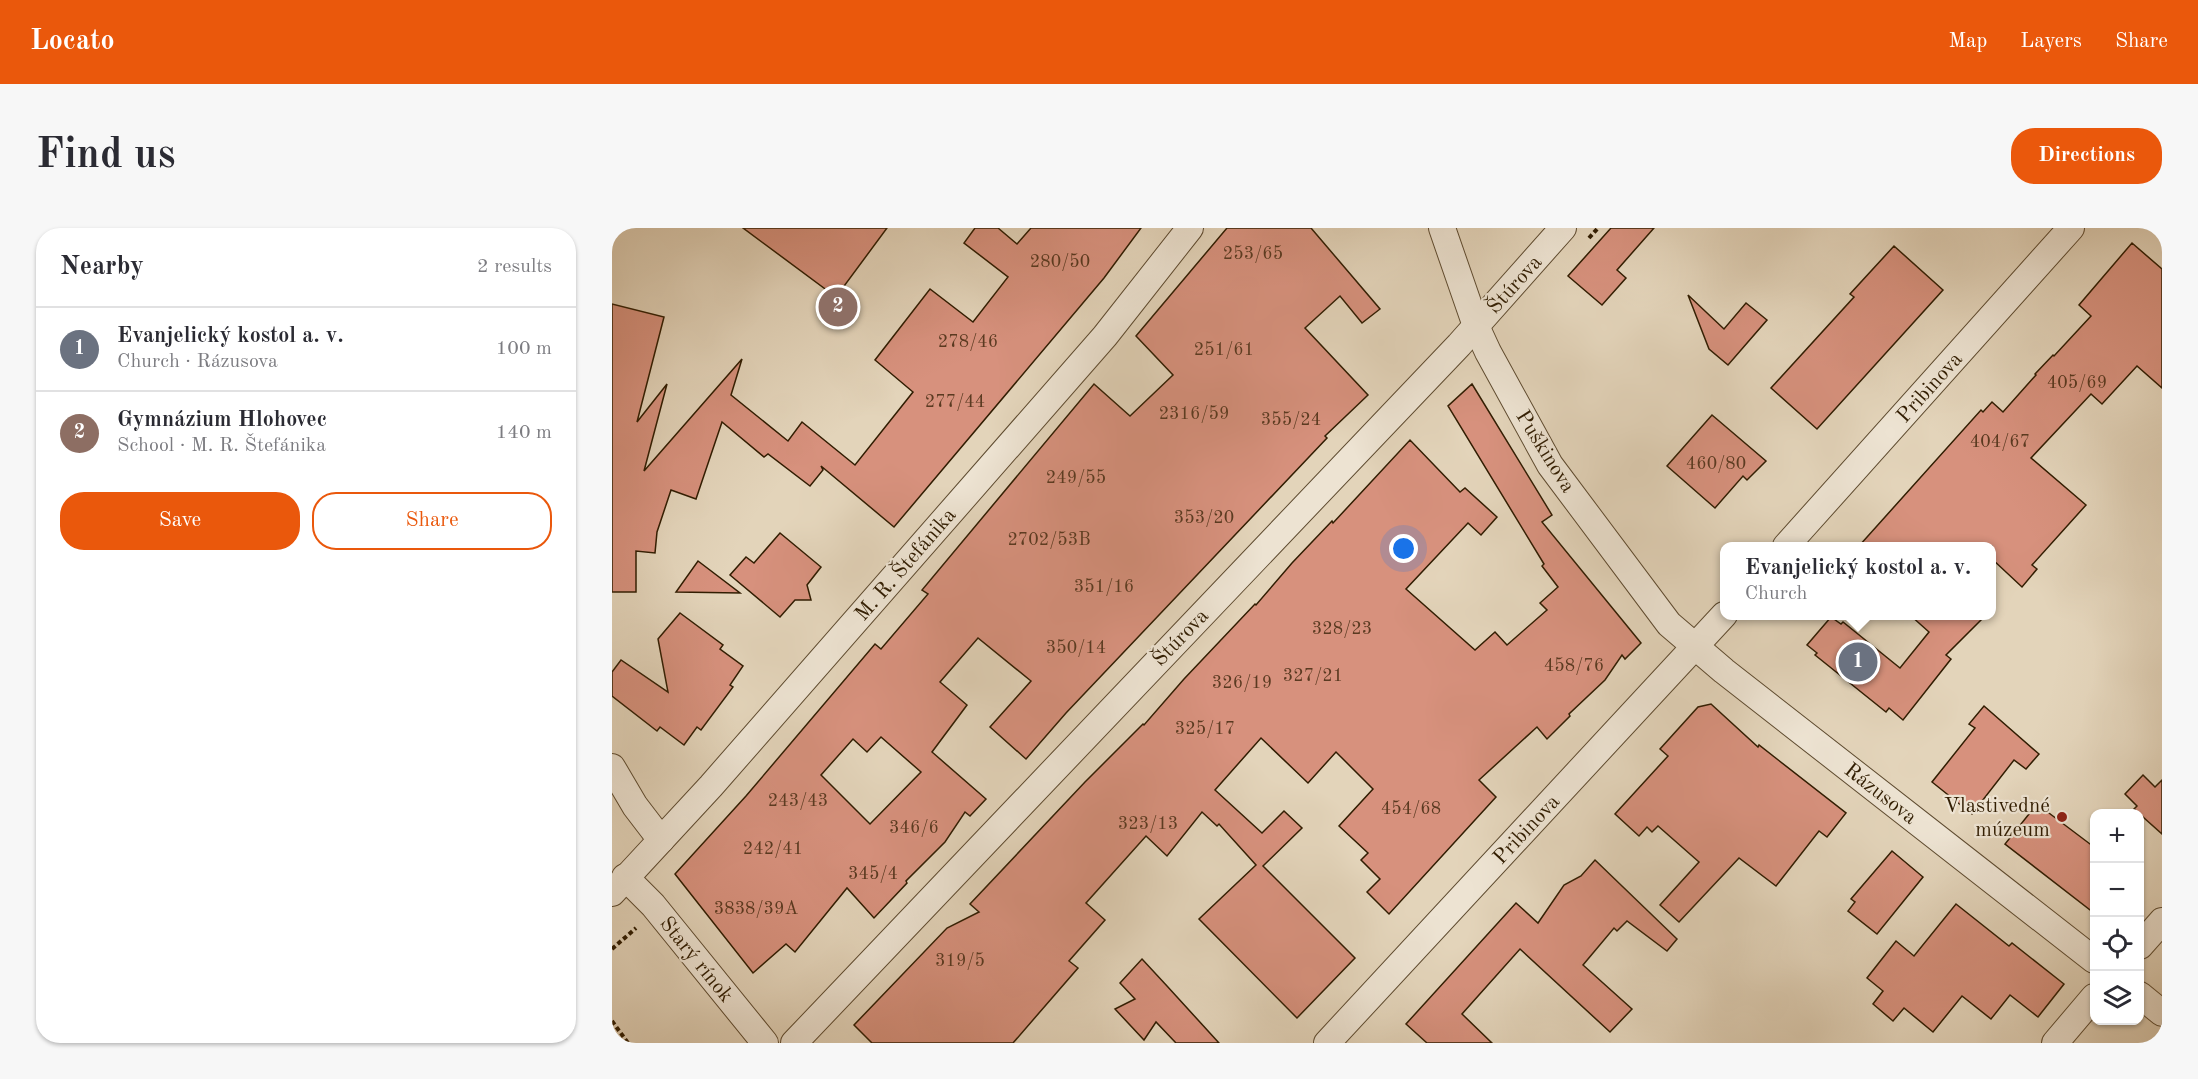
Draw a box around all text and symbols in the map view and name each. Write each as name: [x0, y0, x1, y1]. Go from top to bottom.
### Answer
text: Locato: [30, 28, 115, 56]
text: Map: [1948, 31, 1987, 52]
text: Layers: [2020, 31, 2082, 52]
text: Share: [2115, 31, 2168, 52]
button: Directions: [2011, 128, 2162, 184]
text: Find us: [36, 135, 175, 177]
house number: 253/65: [1223, 245, 1283, 263]
street label: Štúrova: [1481, 249, 1547, 318]
house number: 280/50: [1030, 253, 1090, 271]
text: Nearby: [60, 254, 144, 280]
text: 2 results: [477, 257, 552, 277]
pin: 2: [818, 284, 858, 329]
text: Evanjelický kostol a. v.: [117, 325, 344, 347]
house number: 278/46: [938, 333, 998, 351]
text: 1: [74, 339, 85, 359]
text: 100 m: [496, 339, 552, 359]
house number: 251/61: [1194, 341, 1254, 359]
street label: Pribinova: [1893, 349, 1967, 427]
text: Church · Rázusova: [117, 352, 278, 372]
house number: 405/69: [2047, 374, 2107, 392]
house number: 277/44: [925, 393, 985, 411]
house number: 2316/59: [1159, 405, 1229, 423]
street label: Puškinova: [1511, 407, 1578, 497]
text: Gymnázium Hlohovec: [117, 409, 327, 431]
house number: 355/24: [1261, 411, 1321, 429]
text: 2: [74, 423, 85, 443]
text: 140 m: [496, 423, 552, 443]
house number: 404/67: [1970, 433, 2030, 451]
text: School · M. R. Štefánika: [117, 436, 326, 456]
house number: 460/80: [1686, 455, 1746, 473]
house number: 249/55: [1046, 469, 1106, 487]
button: Save: [60, 492, 300, 550]
button: Share: [312, 492, 552, 550]
street label: M. R. Štefánika: [849, 502, 961, 625]
house number: 353/20: [1174, 509, 1234, 527]
house number: 2702/53B: [1007, 531, 1091, 549]
your location: [1389, 534, 1418, 563]
popup: [1720, 542, 1996, 620]
text: Evanjelický kostol a. v.: [1745, 557, 1971, 579]
house number: 351/16: [1074, 578, 1134, 596]
text: Church: [1745, 584, 1807, 604]
street label: Štúrova: [1146, 603, 1213, 671]
house number: 328/23: [1312, 620, 1372, 638]
house number: 350/14: [1046, 639, 1106, 657]
pin: 1: [1838, 640, 1878, 684]
house number: 458/76: [1544, 657, 1604, 675]
house number: 327/21: [1283, 667, 1343, 685]
house number: 326/19: [1212, 674, 1272, 692]
house number: 325/17: [1175, 720, 1235, 738]
street label: Rázusova: [1840, 760, 1920, 829]
street label: Pribinova: [1490, 791, 1564, 869]
house number: 243/43: [768, 792, 828, 810]
place label: Vlastivedné múzeum: [1944, 796, 2050, 841]
house number: 454/68: [1381, 800, 1441, 818]
map controls: [2090, 809, 2144, 1025]
button: +: [2090, 809, 2144, 863]
marker: Vlastivedné múzeum: [2055, 810, 2069, 824]
house number: 323/13: [1118, 815, 1178, 833]
house number: 346/6: [889, 819, 939, 837]
house number: 242/41: [743, 840, 803, 858]
button: −: [2090, 863, 2144, 917]
house number: 345/4: [848, 865, 898, 883]
house number: 3838/39A: [714, 900, 798, 918]
street label: Starý rínok: [655, 913, 737, 1007]
button: locate: [2090, 917, 2144, 971]
house number: 319/5: [935, 952, 985, 970]
button: layers: [2090, 971, 2144, 1025]

